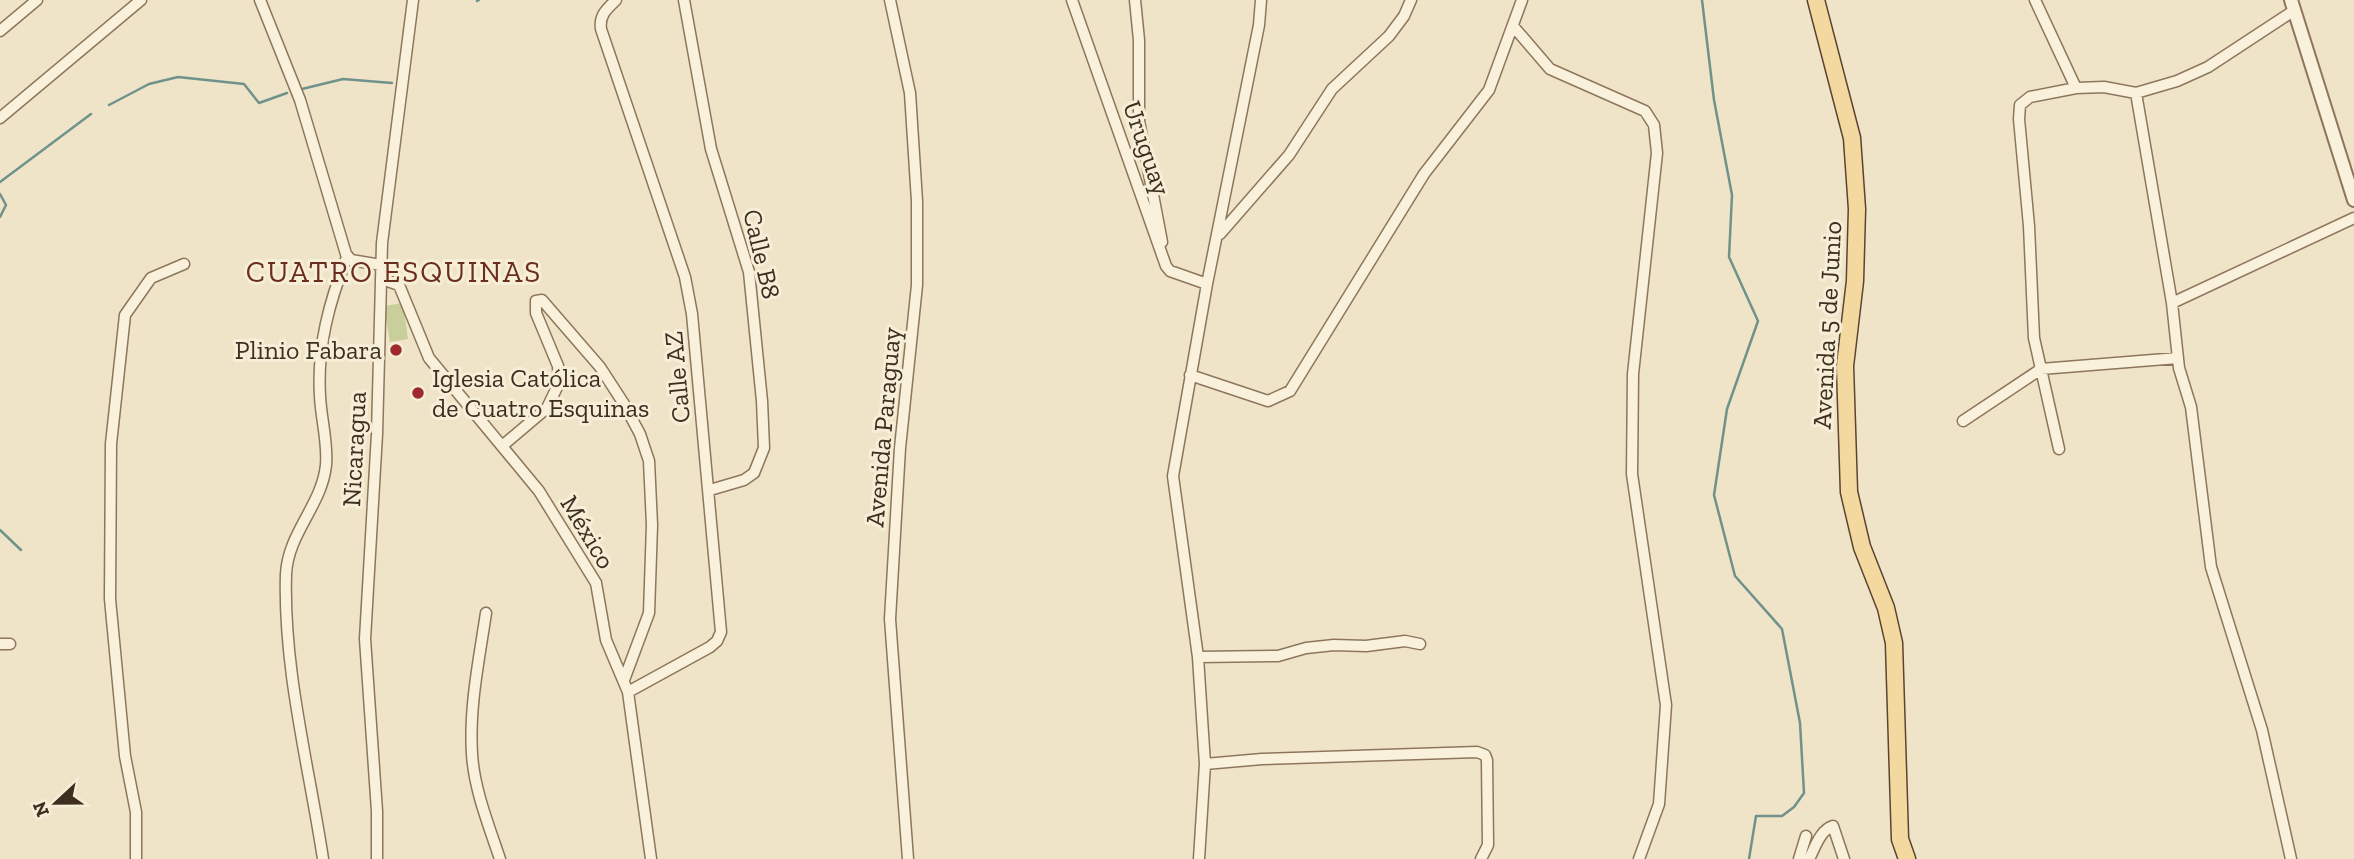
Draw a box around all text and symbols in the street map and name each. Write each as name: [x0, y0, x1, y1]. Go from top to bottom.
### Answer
street label: Uruguay: [1116, 97, 1178, 200]
street label: Calle B8: [736, 206, 788, 302]
street label: Avenida 5 de Junio: [1806, 220, 1848, 430]
district label: CUATRO ESQUINAS: [246, 254, 542, 290]
street label: Avenida Paraguay: [858, 325, 908, 528]
street label: Calle AZ: [657, 330, 697, 424]
place label: Plinio Fabara: [235, 334, 382, 366]
marker: Plinio Fabara: [388, 342, 404, 358]
place label: Iglesia Católica de Cuatro Esquinas: [432, 362, 649, 424]
marker: Iglesia Católica de Cuatro Esquinas: [410, 385, 426, 401]
street label: Nicaragua: [335, 390, 373, 507]
street label: México: [554, 489, 622, 575]
north arrow: [21, 768, 91, 838]
text: N: [27, 798, 54, 820]

